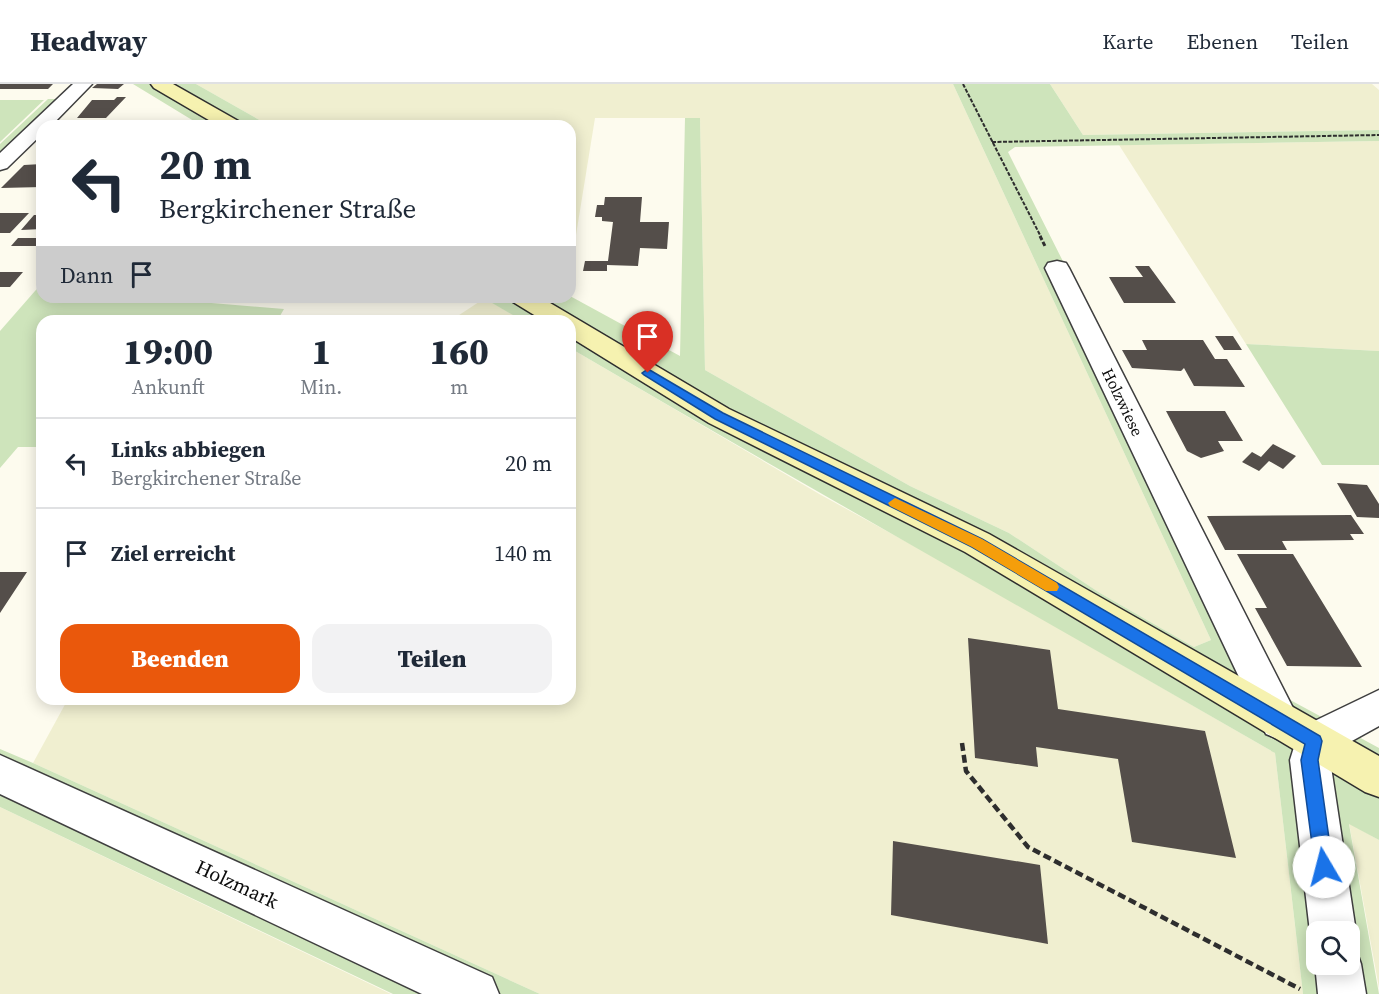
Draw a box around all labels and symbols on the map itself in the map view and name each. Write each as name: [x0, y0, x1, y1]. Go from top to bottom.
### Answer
pin: [622, 311, 673, 373]
street label: Holzwiese: [1097, 364, 1149, 440]
position arrow: [1292, 835, 1356, 899]
street label: Holzmark: [191, 853, 283, 915]

